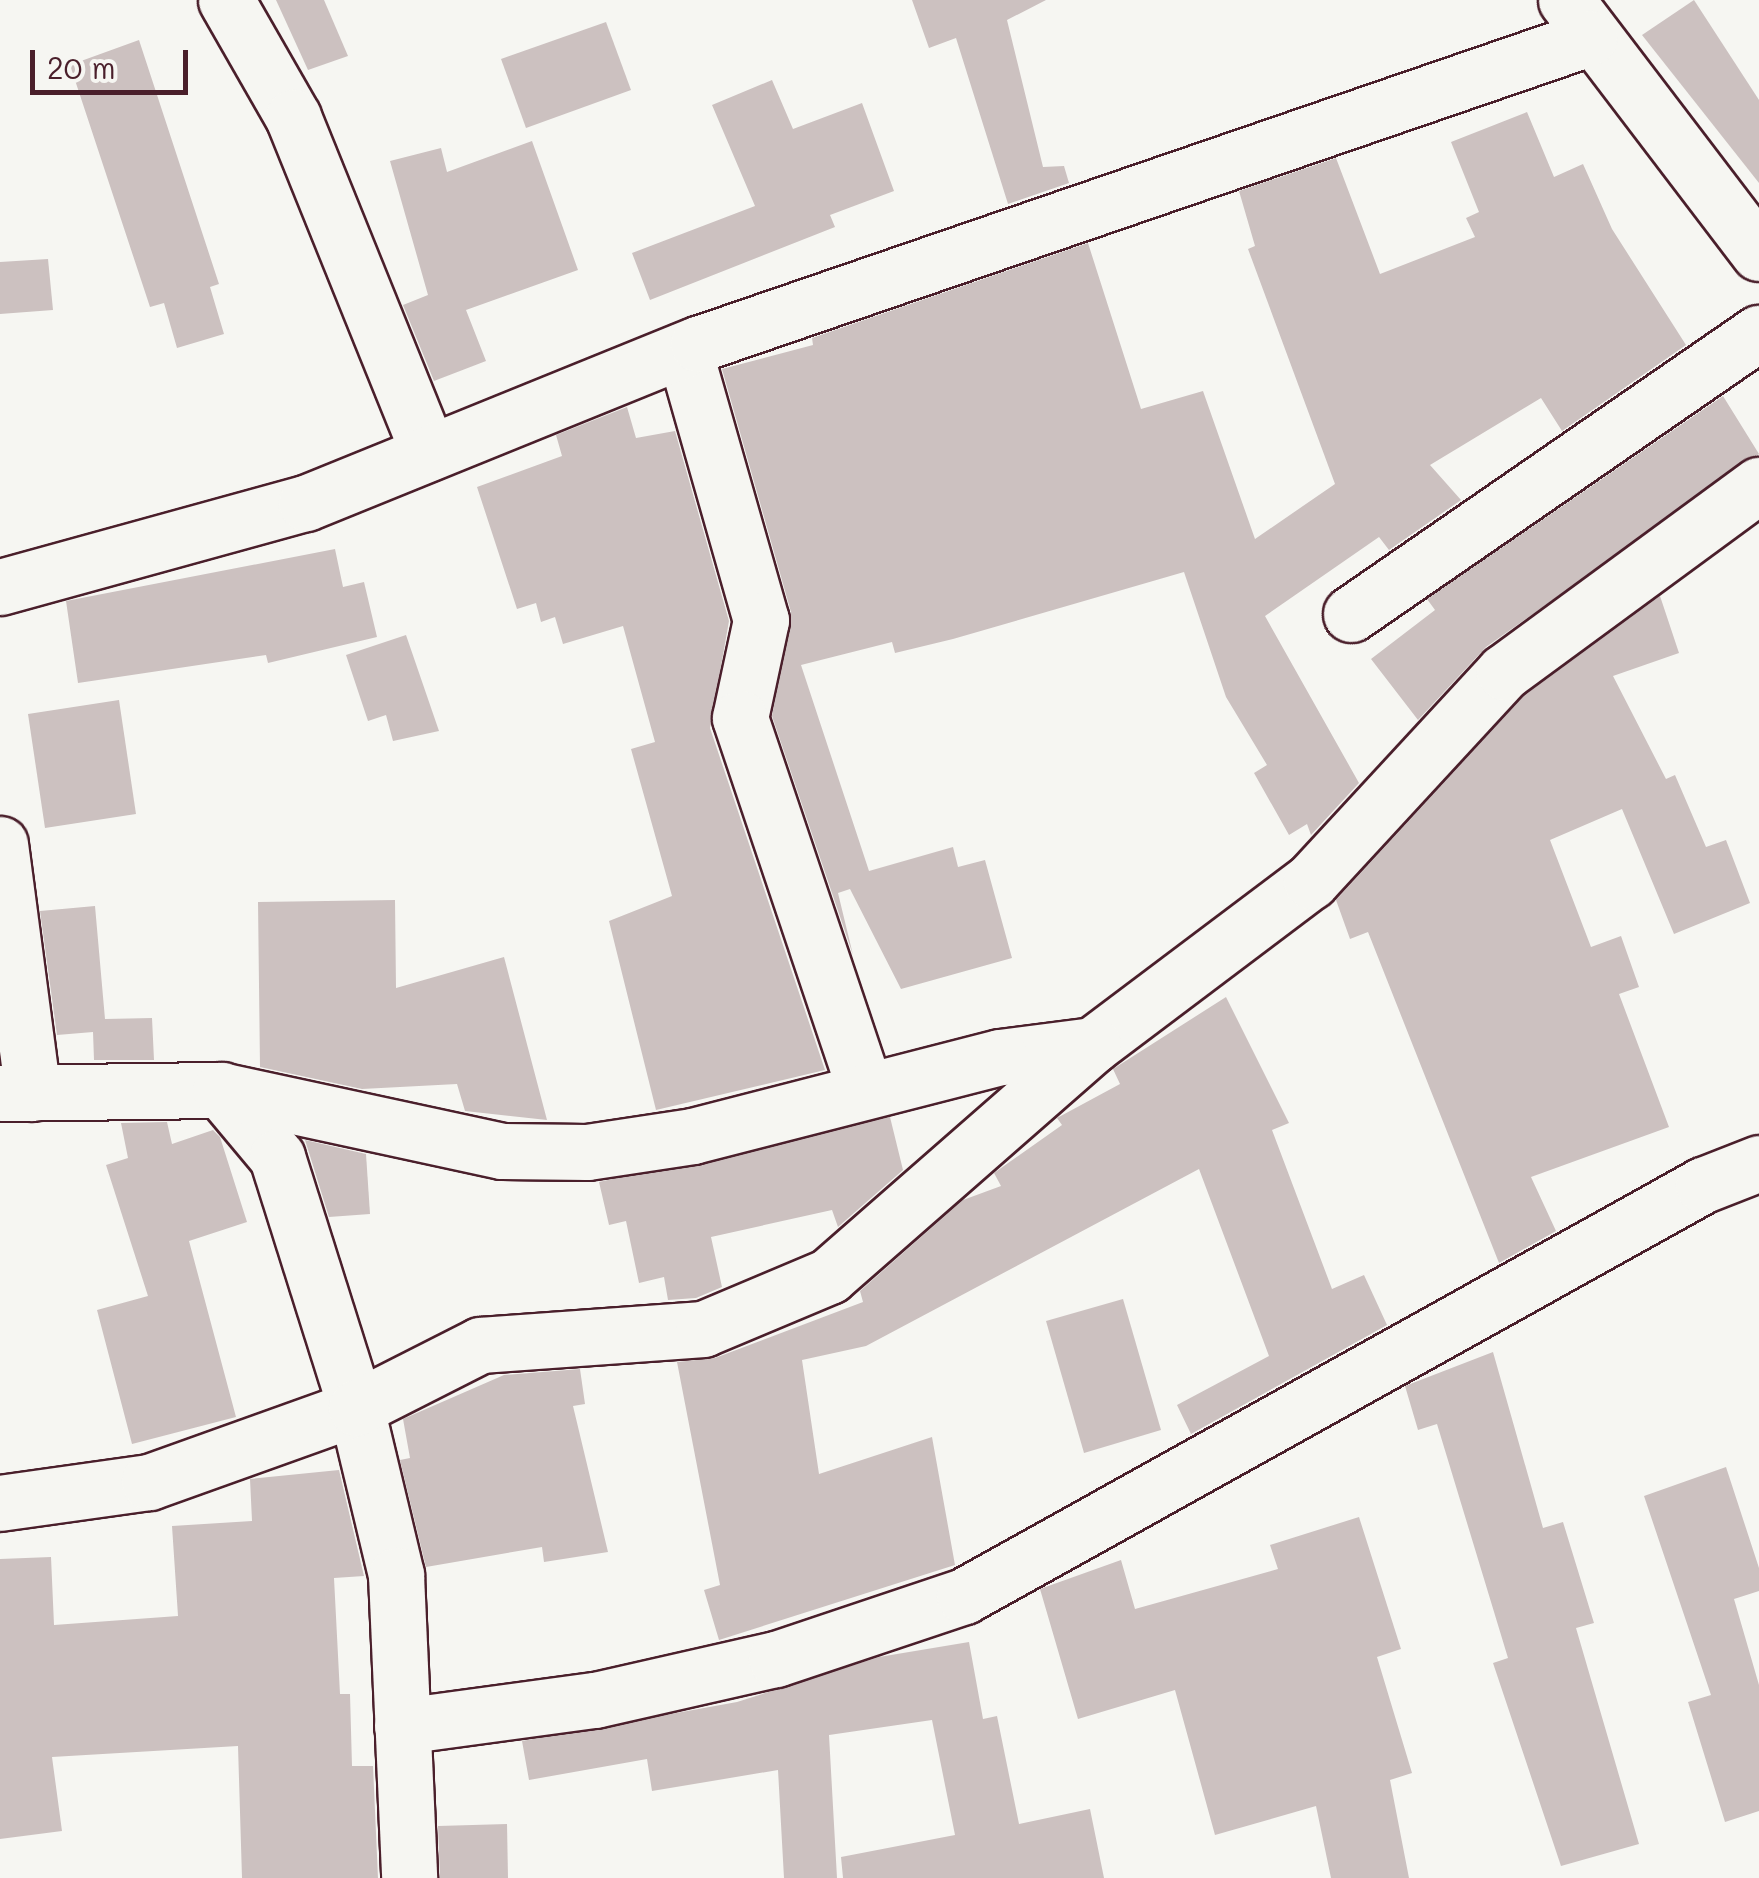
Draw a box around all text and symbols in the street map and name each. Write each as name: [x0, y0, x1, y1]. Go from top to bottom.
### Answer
scale bar: [35, 30, 192, 92]
text: 20 m: [47, 47, 116, 87]

